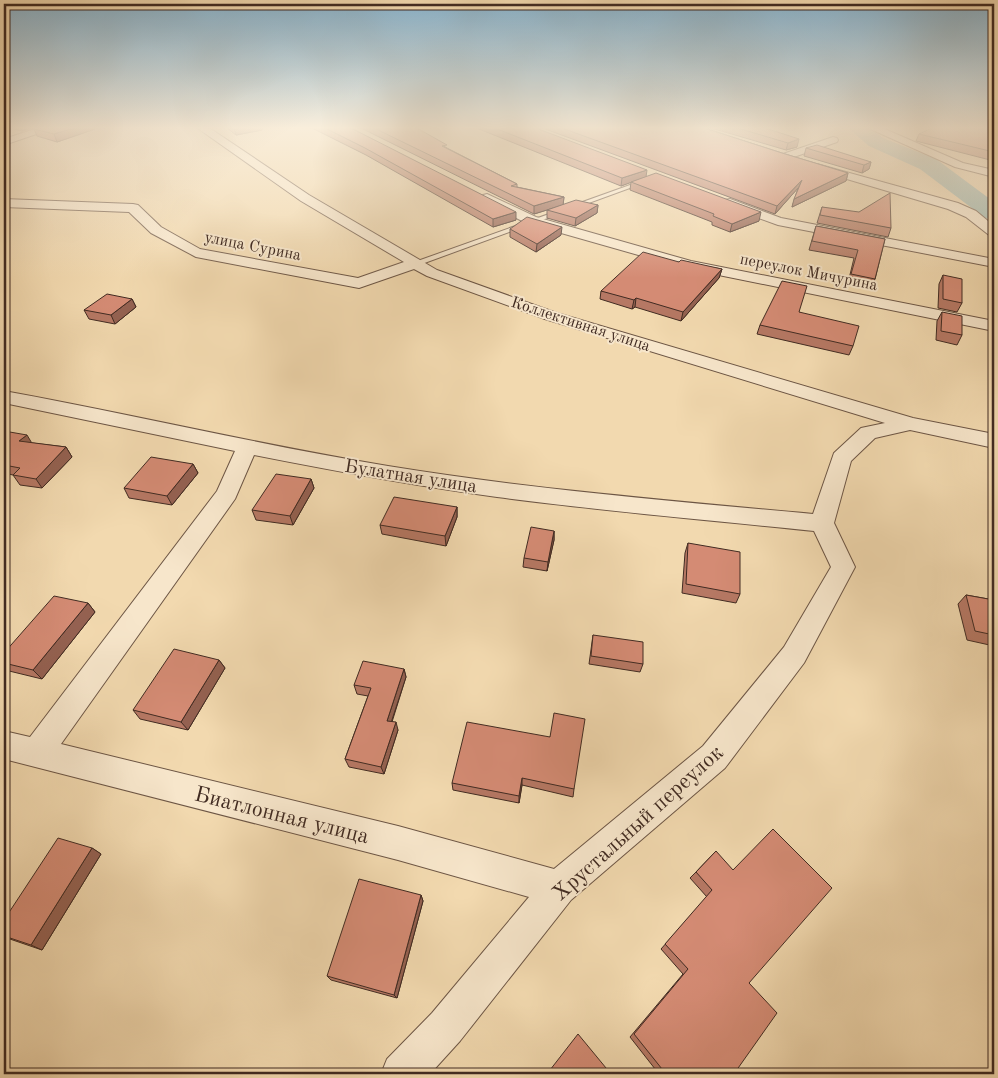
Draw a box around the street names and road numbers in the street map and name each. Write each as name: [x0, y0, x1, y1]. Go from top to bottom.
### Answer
street label: улица Сурина: [203, 230, 302, 264]
street label: переулок Мичурина: [738, 252, 879, 294]
street label: Коллективная улица: [509, 295, 652, 355]
street label: Булатная улица: [343, 458, 479, 497]
street label: Хрустальный переулок: [549, 741, 728, 906]
street label: Биатлонная улица: [192, 784, 371, 848]

